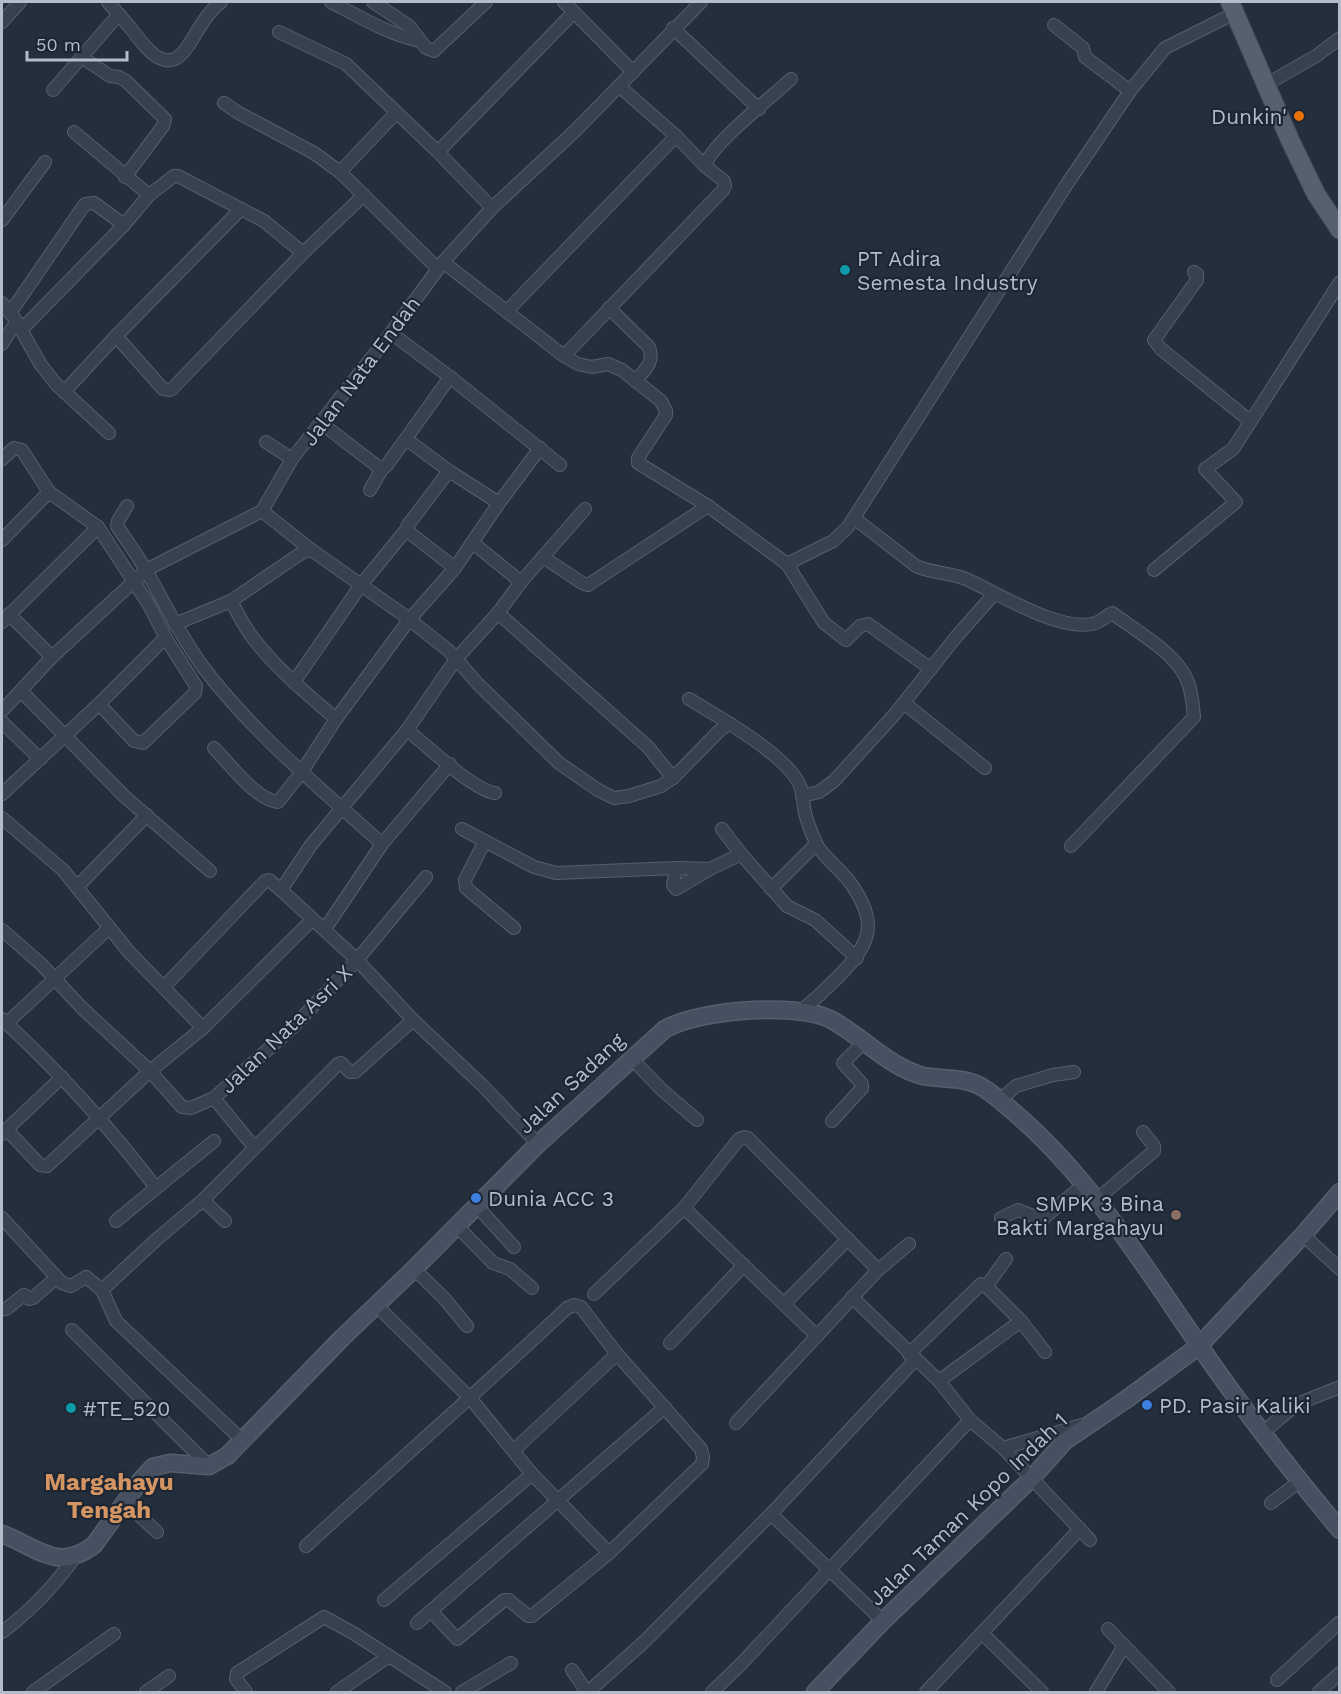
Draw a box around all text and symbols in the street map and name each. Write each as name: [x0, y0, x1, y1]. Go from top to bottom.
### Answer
scale bar: [27, 24, 128, 62]
text: 50 m: [36, 34, 81, 55]
place label: Dunkin': [1211, 104, 1287, 129]
marker: Dunkin': [1292, 109, 1306, 123]
place label: PT Adira Semesta Industry: [857, 246, 1038, 295]
marker: PT Adira Semesta Industry: [838, 263, 852, 277]
street label: Jalan Nata Endah: [297, 291, 425, 451]
street label: Jalan Nata Asri X: [215, 960, 357, 1098]
street label: Jalan Sadang: [513, 1027, 630, 1139]
place label: Dunia ACC 3: [488, 1186, 614, 1211]
marker: Dunia ACC 3: [469, 1191, 483, 1205]
place label: SMPK 3 Bina Bakti Margahayu: [996, 1191, 1164, 1240]
marker: SMPK 3 Bina Bakti Margahayu: [1169, 1208, 1183, 1222]
place label: PD. Pasir Kaliki: [1159, 1393, 1311, 1418]
place label: #TE_520: [83, 1396, 170, 1421]
marker: PD. Pasir Kaliki: [1140, 1398, 1154, 1412]
marker: #TE_520: [64, 1401, 78, 1415]
street label: Jalan Taman Kopo Indah 1: [864, 1408, 1072, 1610]
district label: Margahayu Tengah: [44, 1468, 174, 1524]

